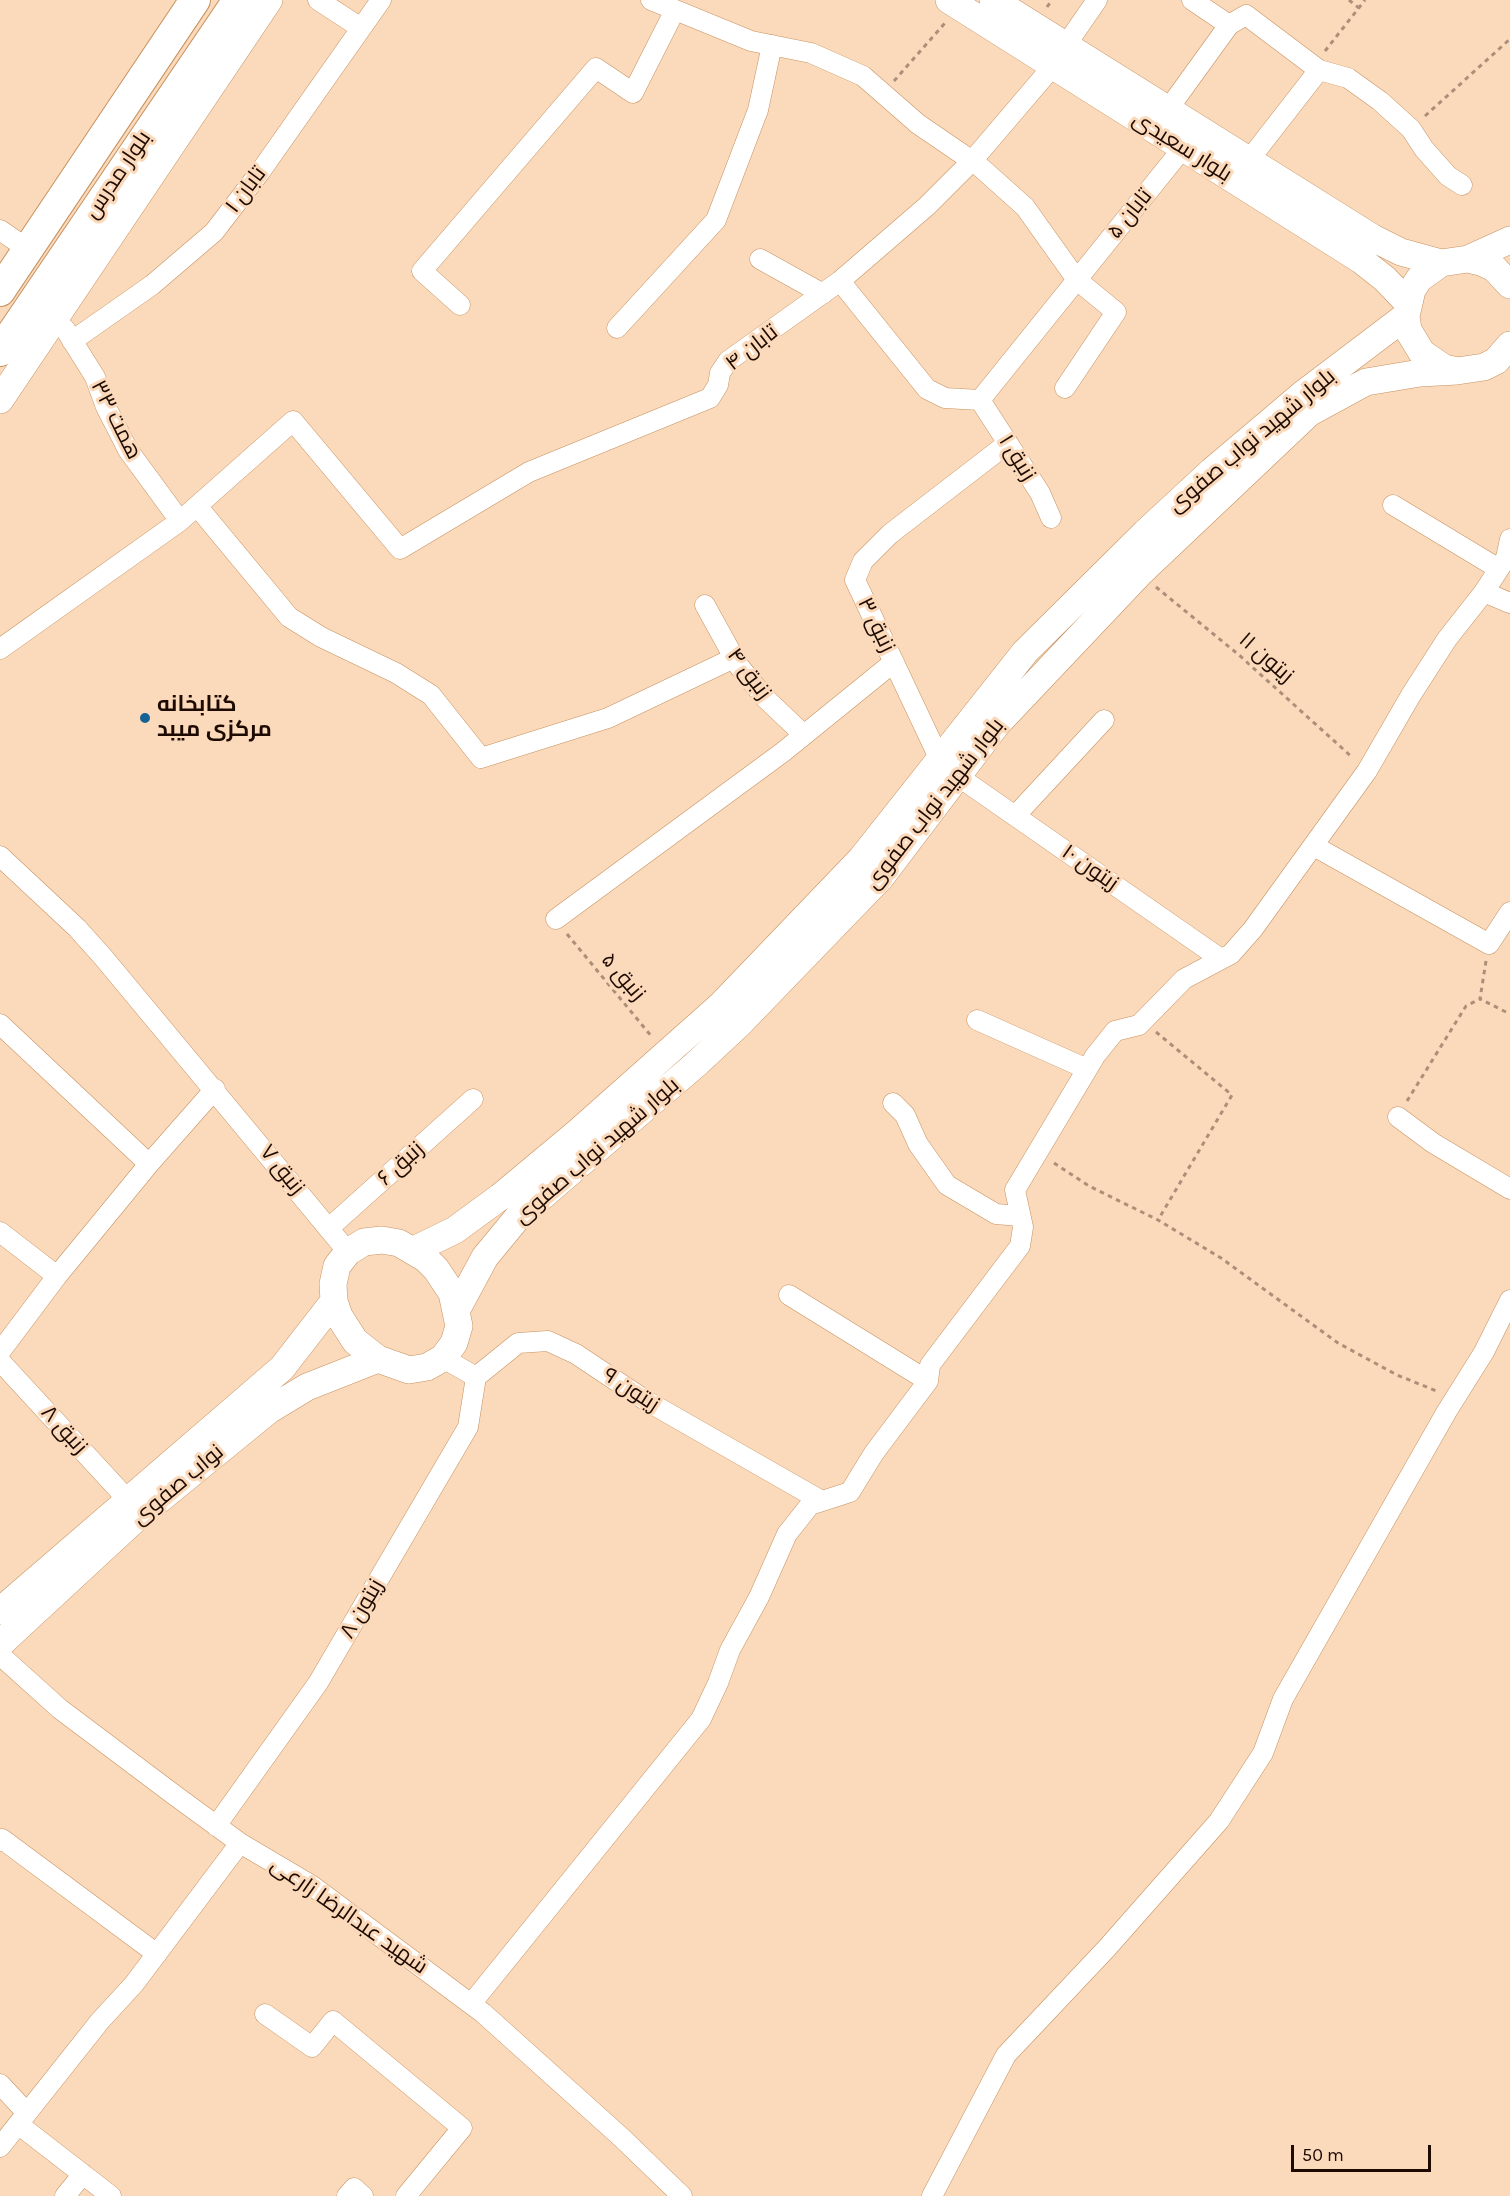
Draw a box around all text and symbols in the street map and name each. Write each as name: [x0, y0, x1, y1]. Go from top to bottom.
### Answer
street label: بلوار سعیدی: [1127, 106, 1237, 188]
street label: بلوار مدرس: [79, 126, 157, 224]
street label: تابان ۱: [220, 162, 272, 218]
street label: تابان ۵: [1102, 184, 1158, 244]
street label: تابان ۴: [721, 319, 783, 377]
street label: بلوار شهید نواب صفوی: [1163, 363, 1341, 519]
street label: همت ۳۳: [85, 376, 147, 464]
street label: زنبق ۱: [993, 430, 1041, 486]
street label: زنبق ۳: [851, 593, 901, 657]
street label: زیتون ۱۱: [1233, 627, 1299, 689]
street label: زنبق ۴: [721, 643, 777, 705]
place label: کتابخانه مرکزی میبد: [157, 692, 272, 744]
marker: کتابخانه مرکزی میبد: [138, 711, 152, 725]
street label: بلوار شهید نواب صفوی: [860, 713, 1010, 895]
street label: زیتون ۱۰: [1057, 839, 1123, 897]
street label: زنبق ۵: [595, 947, 651, 1007]
street label: بلوار شهید نواب صفوی: [509, 1072, 685, 1230]
street label: زنبق ۶: [372, 1136, 430, 1192]
street label: زنبق ۷: [254, 1140, 310, 1200]
street label: زیتون ۹: [598, 1362, 664, 1418]
street label: زنبق ۸: [35, 1400, 93, 1460]
street label: نواب صفوی: [127, 1439, 229, 1531]
street label: زیتون ۸: [334, 1574, 390, 1644]
street label: شهید عبدالرضا زارعی: [265, 1852, 433, 1980]
scale bar: [1294, 2133, 1434, 2171]
text: 50 m: [1302, 2144, 1344, 2166]

